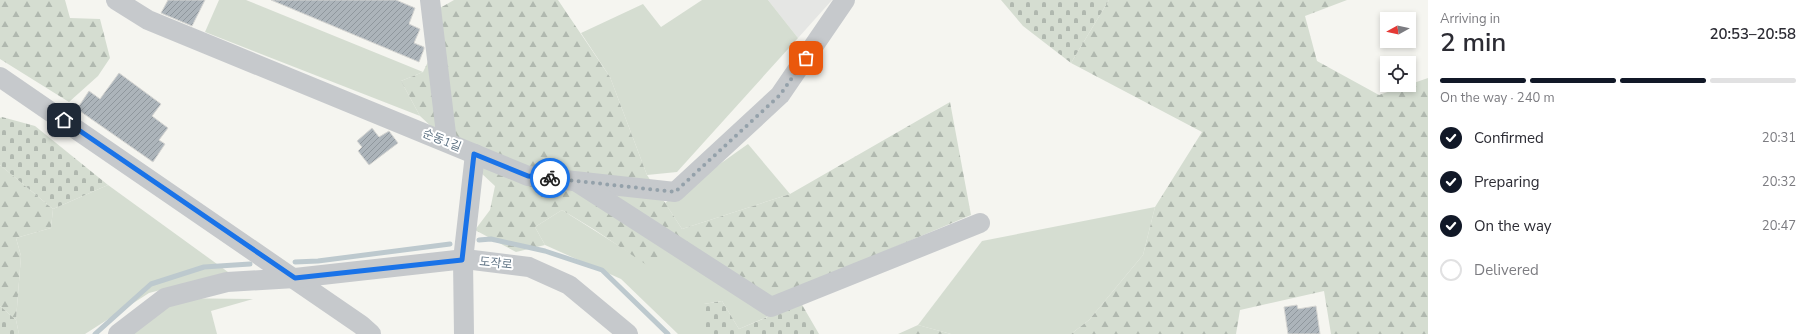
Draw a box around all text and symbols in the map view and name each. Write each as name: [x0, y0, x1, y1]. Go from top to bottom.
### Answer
text: Arriving in: [1440, 10, 1500, 28]
north arrow: [1380, 12, 1416, 48]
map controls: [1380, 12, 1416, 92]
text: 20:53–20:58: [1709, 24, 1796, 44]
text: 2 min: [1440, 25, 1506, 60]
pin: [789, 41, 823, 75]
icon: bag: [795, 47, 817, 69]
button: locate: [1380, 56, 1416, 92]
text: On the way · 240 m: [1440, 89, 1555, 107]
pin: [47, 103, 81, 137]
icon: home: [53, 109, 75, 131]
street label: 순동1길: [420, 125, 464, 155]
icon: check: [1440, 127, 1462, 149]
text: Confirmed: [1474, 128, 1544, 148]
text: 20:31: [1762, 129, 1796, 147]
courier: [530, 158, 570, 198]
icon: bike: [539, 167, 561, 189]
icon: check: [1440, 171, 1462, 193]
text: Preparing: [1474, 172, 1539, 192]
text: 20:32: [1762, 173, 1796, 191]
icon: check: [1440, 215, 1462, 237]
text: On the way: [1474, 216, 1552, 236]
text: 20:47: [1762, 217, 1796, 235]
street label: 도작로: [479, 253, 513, 273]
text: Delivered: [1474, 260, 1539, 280]

